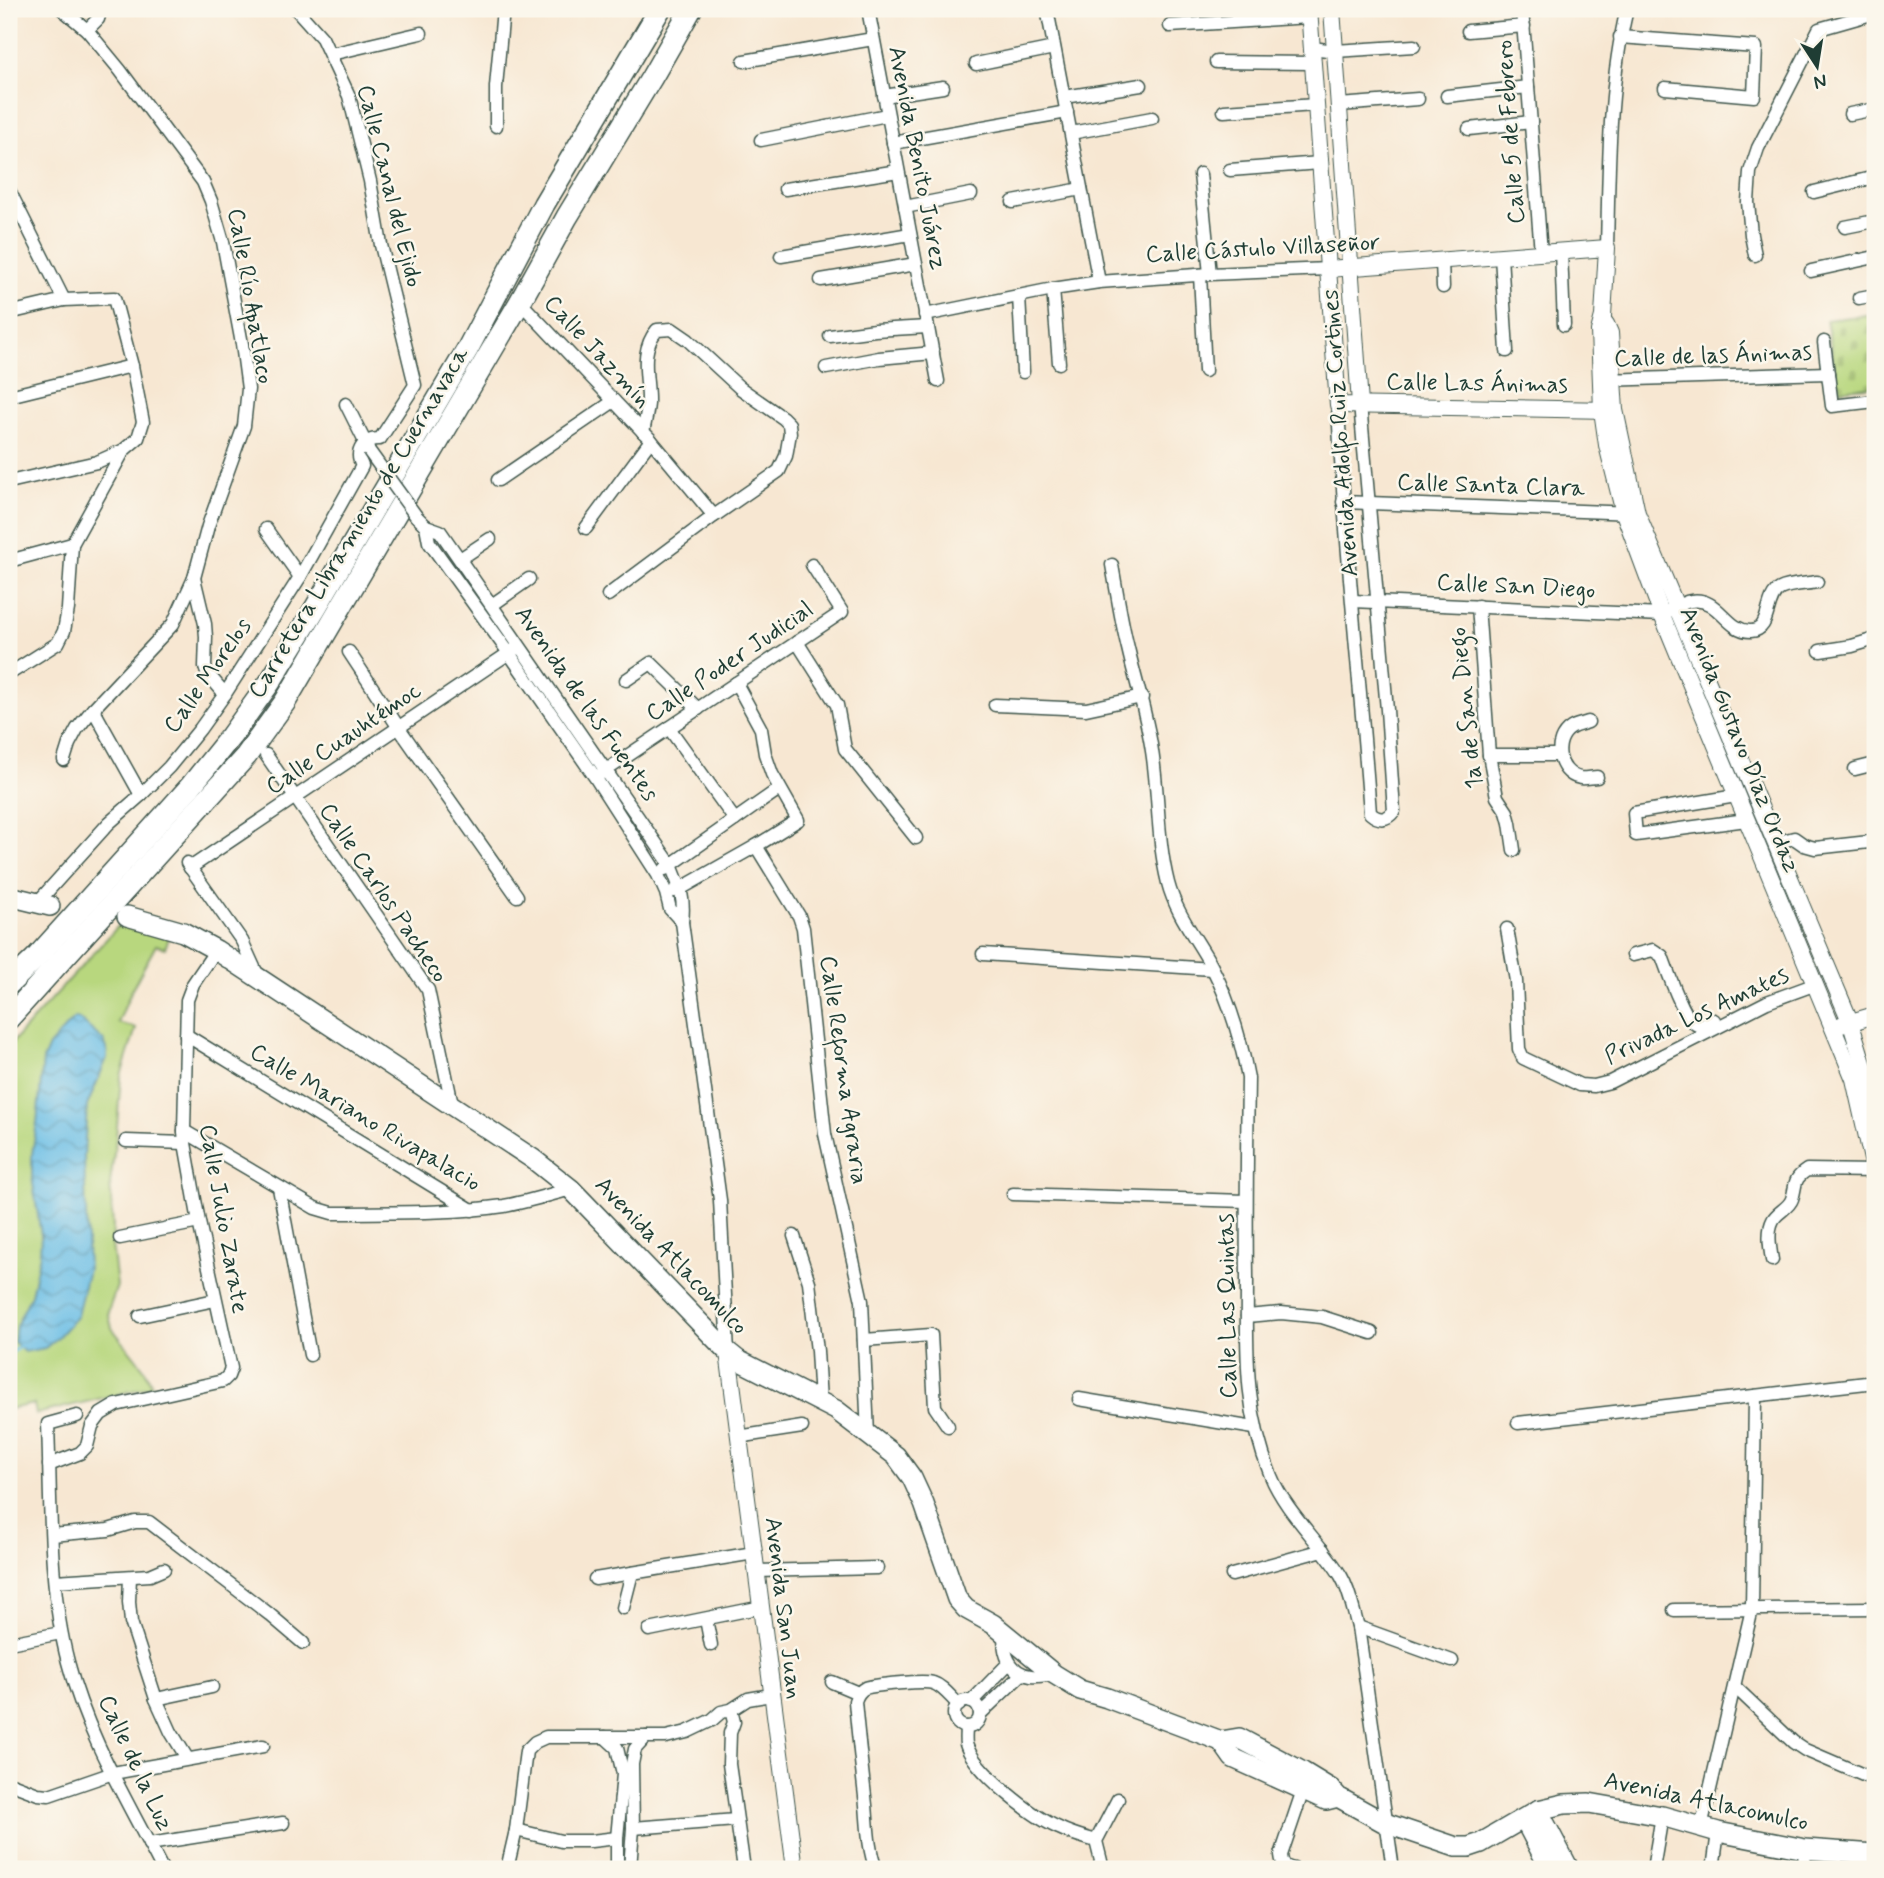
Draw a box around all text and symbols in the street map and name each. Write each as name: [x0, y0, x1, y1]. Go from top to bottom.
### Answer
north arrow: [1783, 32, 1853, 102]
street label: Calle 5 de Febrero: [1489, 39, 1533, 225]
street label: Avenida Benito Juárez: [880, 43, 954, 273]
text: N: [1811, 68, 1829, 95]
street label: Calle Canal del Ejido: [349, 82, 429, 290]
street label: Calle Río Apatlaco: [216, 206, 281, 387]
street label: Calle Cástulo Villaseñor: [1145, 227, 1381, 271]
street label: Avenida Adolfo Ruiz Cortines: [1315, 288, 1369, 578]
street label: Calle Jazmín: [537, 289, 657, 415]
street label: Calle de las Ánimas: [1613, 336, 1813, 375]
street label: Carretera Libramiento de Cuernavaca: [242, 341, 477, 704]
street label: Calle Las Ánimas: [1386, 366, 1568, 401]
street label: Calle Santa Clara: [1396, 467, 1586, 505]
street label: Calle San Diego: [1436, 567, 1596, 607]
street label: Calle Poder Judicial: [640, 594, 820, 730]
street label: Avenida de las Fuentes: [507, 600, 665, 808]
street label: Avenida Gustavo Díaz Ordaz: [1671, 603, 1807, 878]
street label: Calle Morelos: [157, 612, 259, 740]
street label: 1a de San Diego: [1443, 625, 1494, 790]
street label: Calle Cuauhtémoc: [260, 675, 428, 803]
street label: Calle Carlos Pacheco: [311, 797, 455, 989]
street label: Calle Reforma Agraria: [810, 954, 874, 1187]
street label: Privada Los Amates: [1600, 960, 1794, 1072]
street label: Calle Mariano Rivapalacio: [244, 1037, 486, 1199]
street label: Calle Julio Zarate: [191, 1122, 255, 1316]
street label: Avenida Atlacomulco: [588, 1170, 754, 1342]
street label: Calle Las Quintas: [1211, 1213, 1245, 1399]
street label: Avenida San Juan: [756, 1515, 810, 1701]
street label: Calle de la Luz: [90, 1690, 180, 1836]
street label: Avenida Atlacomulco: [1601, 1765, 1811, 1839]

